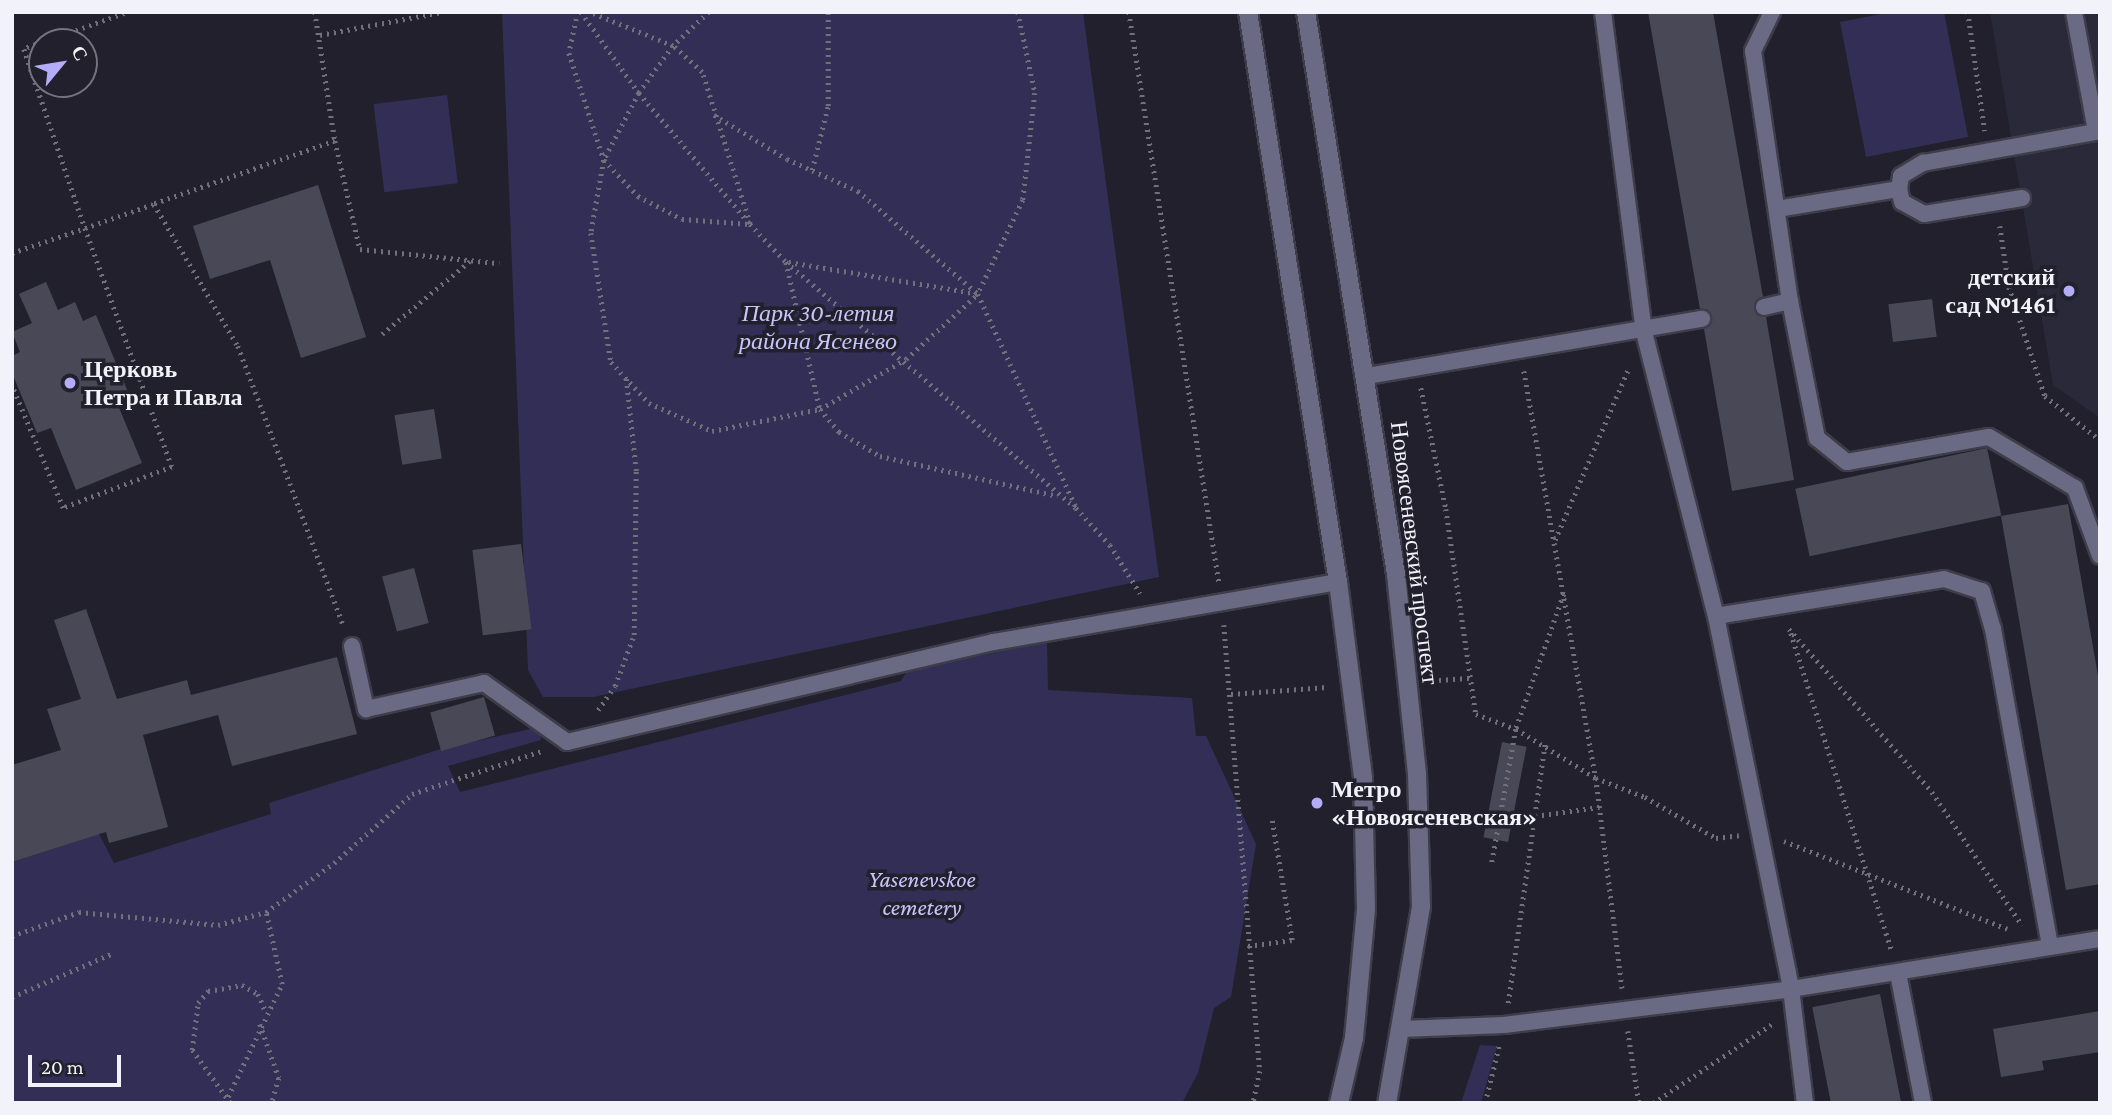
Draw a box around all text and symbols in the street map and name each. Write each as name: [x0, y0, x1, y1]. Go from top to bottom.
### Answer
north arrow: [28, 28, 98, 98]
text: С: [67, 42, 92, 64]
place label: детский сад №1461: [1945, 263, 2055, 319]
marker: детский сад №1461: [2061, 283, 2077, 299]
park label: Парк 30-летия района Ясенево: [739, 299, 897, 355]
place label: Церковь Петра и Павла: [84, 355, 243, 411]
marker: Церковь Петра и Павла: [62, 375, 78, 391]
street label: Новоясеневский проспект: [1385, 420, 1445, 686]
place label: Метро «Новоясеневская»: [1331, 775, 1537, 831]
marker: Метро «Новоясеневская»: [1309, 795, 1325, 811]
park label: Yasenevskoe cemetery: [868, 865, 976, 921]
scale bar: [32, 1042, 124, 1086]
text: 20 m: [41, 1055, 84, 1079]

